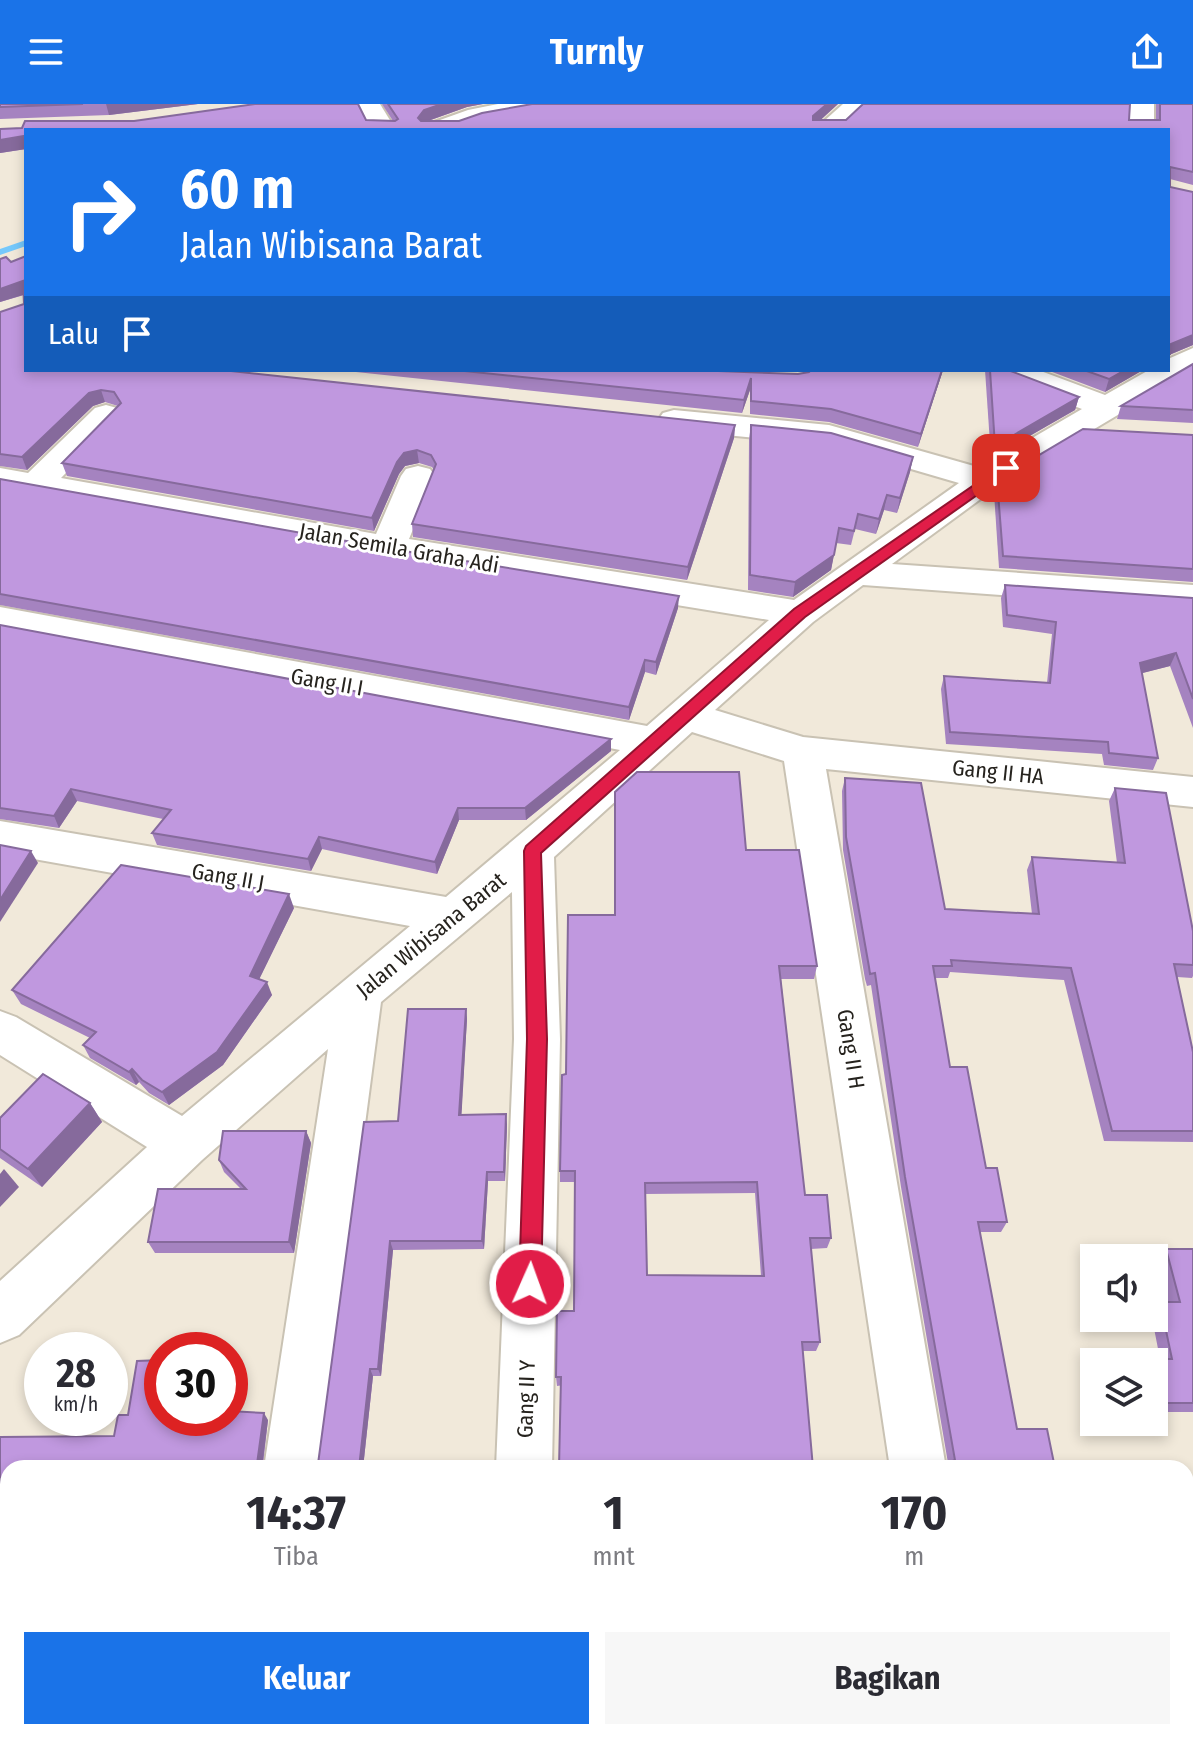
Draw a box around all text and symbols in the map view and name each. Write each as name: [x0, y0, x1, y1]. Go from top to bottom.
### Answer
icon: menu: [24, 30, 68, 74]
text: Turnly: [550, 30, 643, 74]
icon: share: [1125, 30, 1169, 74]
text: 60 m: [180, 156, 294, 223]
icon: right: [48, 160, 152, 264]
text: Jalan Wibisana Barat: [180, 224, 482, 268]
icon: arrive: [115, 312, 159, 356]
text: Lalu: [48, 316, 99, 352]
pin: [972, 434, 1040, 502]
icon: arrive: [984, 446, 1028, 490]
street label: Jalan Semila Graha Adi: [297, 517, 501, 579]
street label: Gang II I: [289, 662, 365, 702]
street label: Gang II HA: [951, 754, 1046, 790]
street label: Gang II J: [190, 857, 266, 897]
street label: Jalan Wibisana Barat: [351, 866, 512, 1004]
street label: Gang II H: [831, 1007, 871, 1091]
position arrow: [488, 1242, 572, 1326]
map controls: [1080, 1244, 1168, 1436]
button: sound: [1080, 1244, 1168, 1332]
speed limit sign: 30: [144, 1332, 248, 1436]
button: layers: [1080, 1348, 1168, 1436]
text: 28: [56, 1350, 96, 1398]
street label: Gang II Y: [511, 1359, 541, 1439]
text: km/h: [54, 1392, 98, 1416]
text: 14:37: [246, 1484, 346, 1542]
text: 1: [603, 1484, 624, 1542]
text: 170: [881, 1484, 948, 1542]
text: Tiba: [274, 1541, 319, 1572]
text: mnt: [592, 1541, 635, 1572]
text: m: [904, 1541, 924, 1572]
button: Keluar: [24, 1632, 589, 1724]
button: Bagikan: [605, 1632, 1170, 1724]

